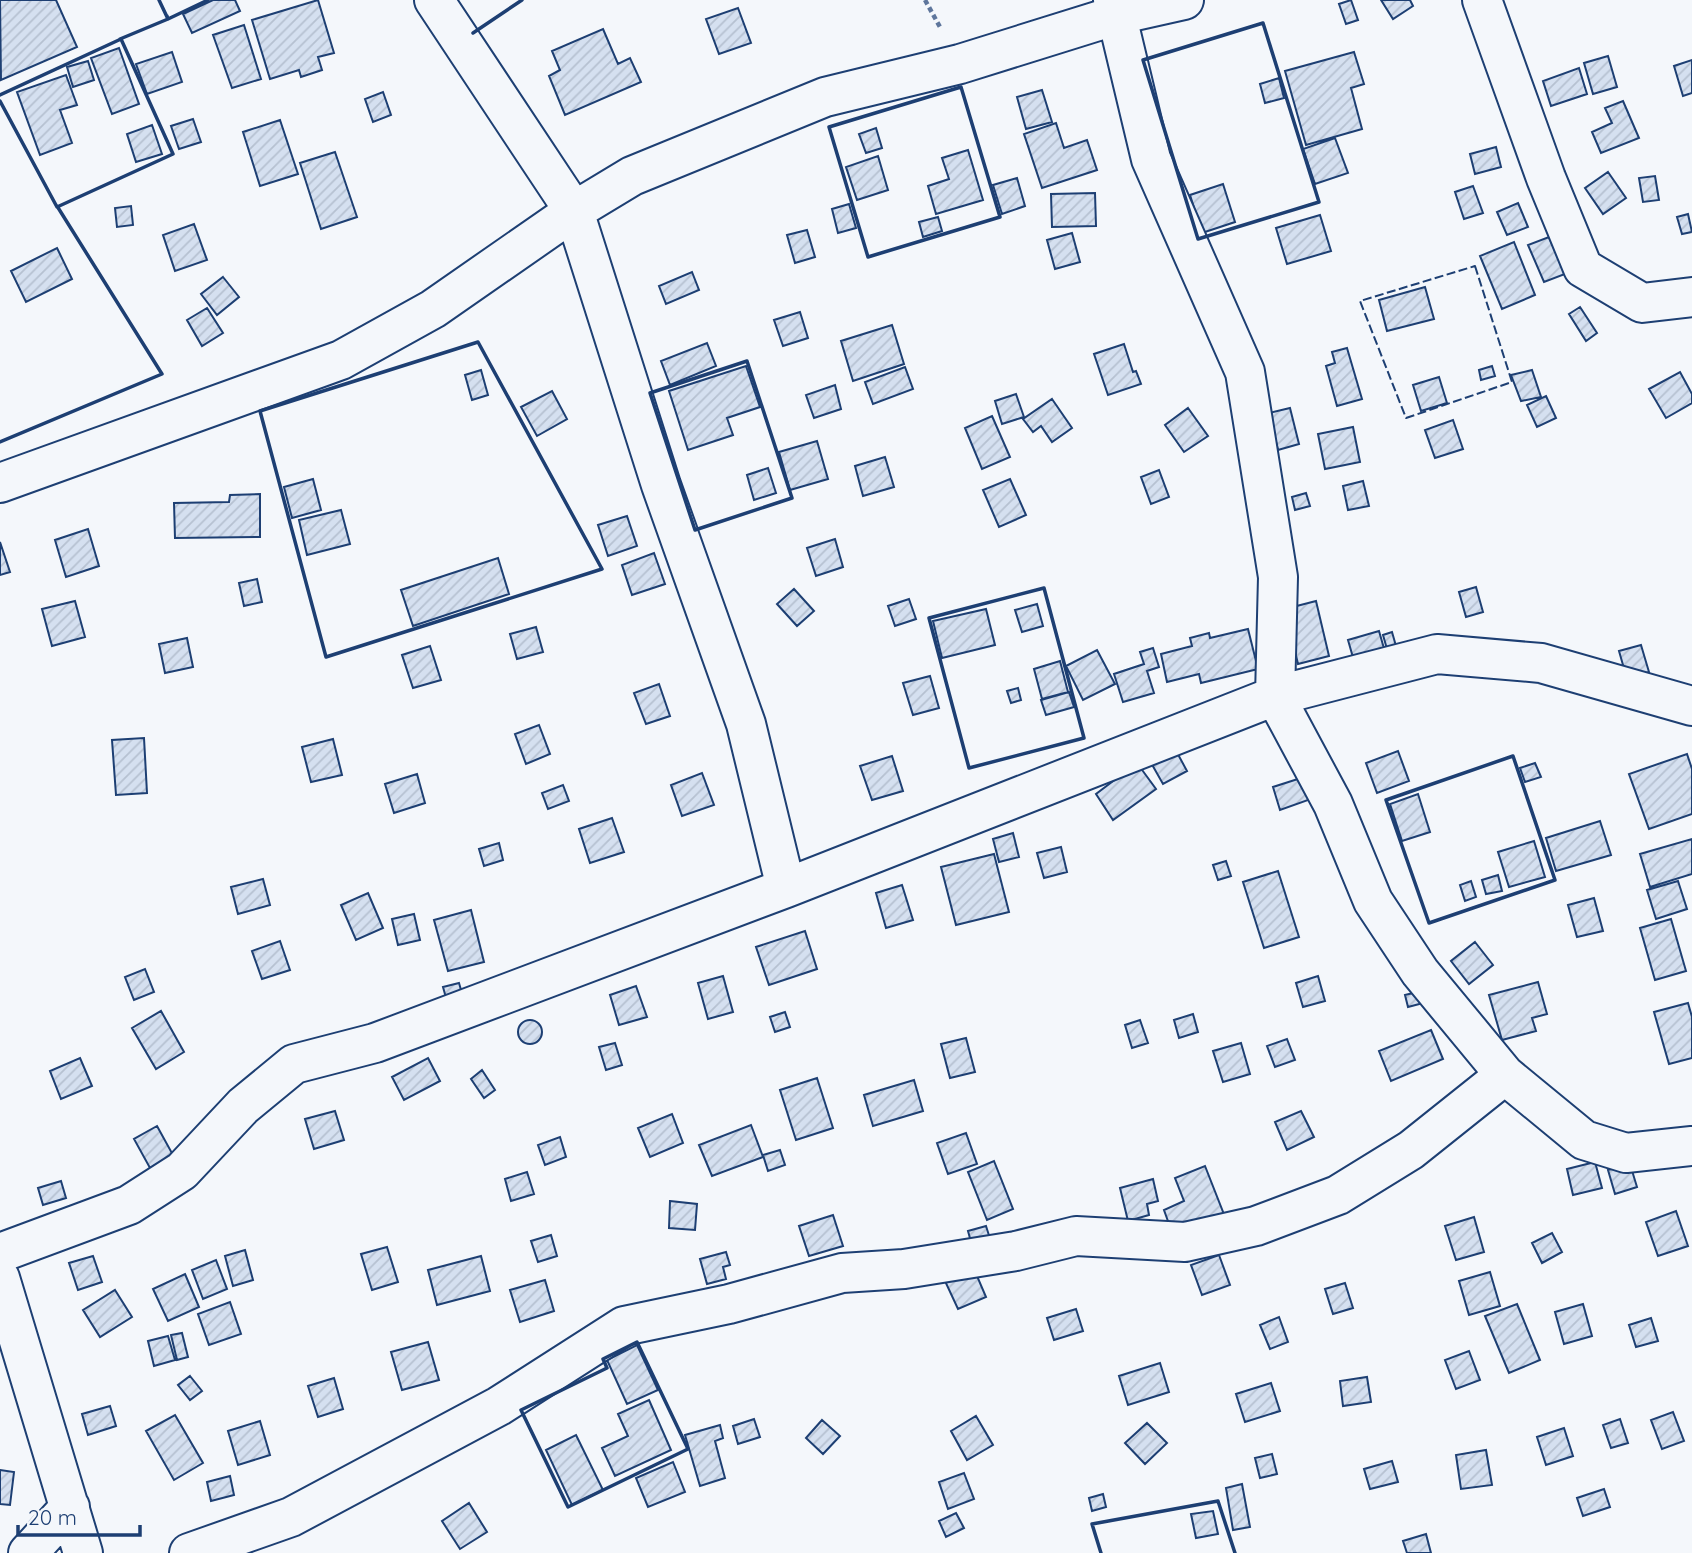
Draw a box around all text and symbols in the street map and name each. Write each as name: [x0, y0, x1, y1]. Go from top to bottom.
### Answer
scale bar: [18, 1494, 140, 1538]
text: 20 m: [28, 1504, 77, 1530]

